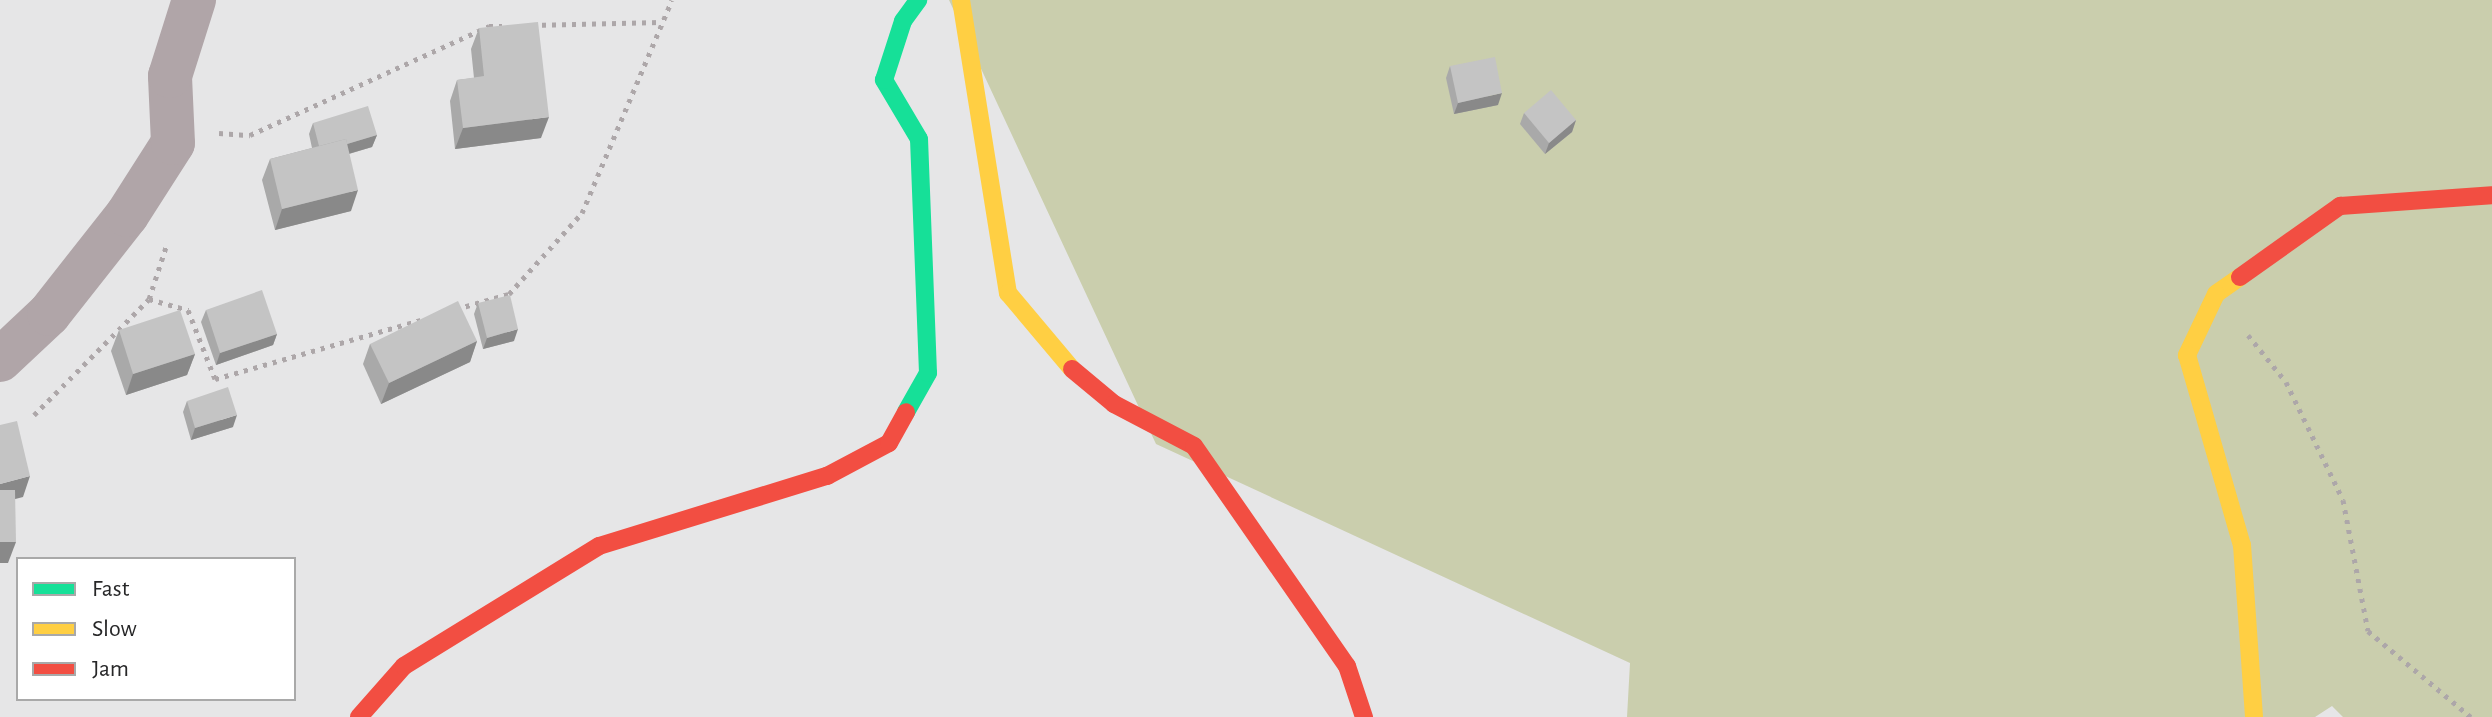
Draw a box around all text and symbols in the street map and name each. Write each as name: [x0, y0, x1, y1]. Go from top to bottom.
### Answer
legend: [16, 557, 296, 701]
text: Fast: [92, 577, 129, 601]
text: Slow: [92, 617, 137, 641]
text: Jam: [92, 657, 129, 681]

